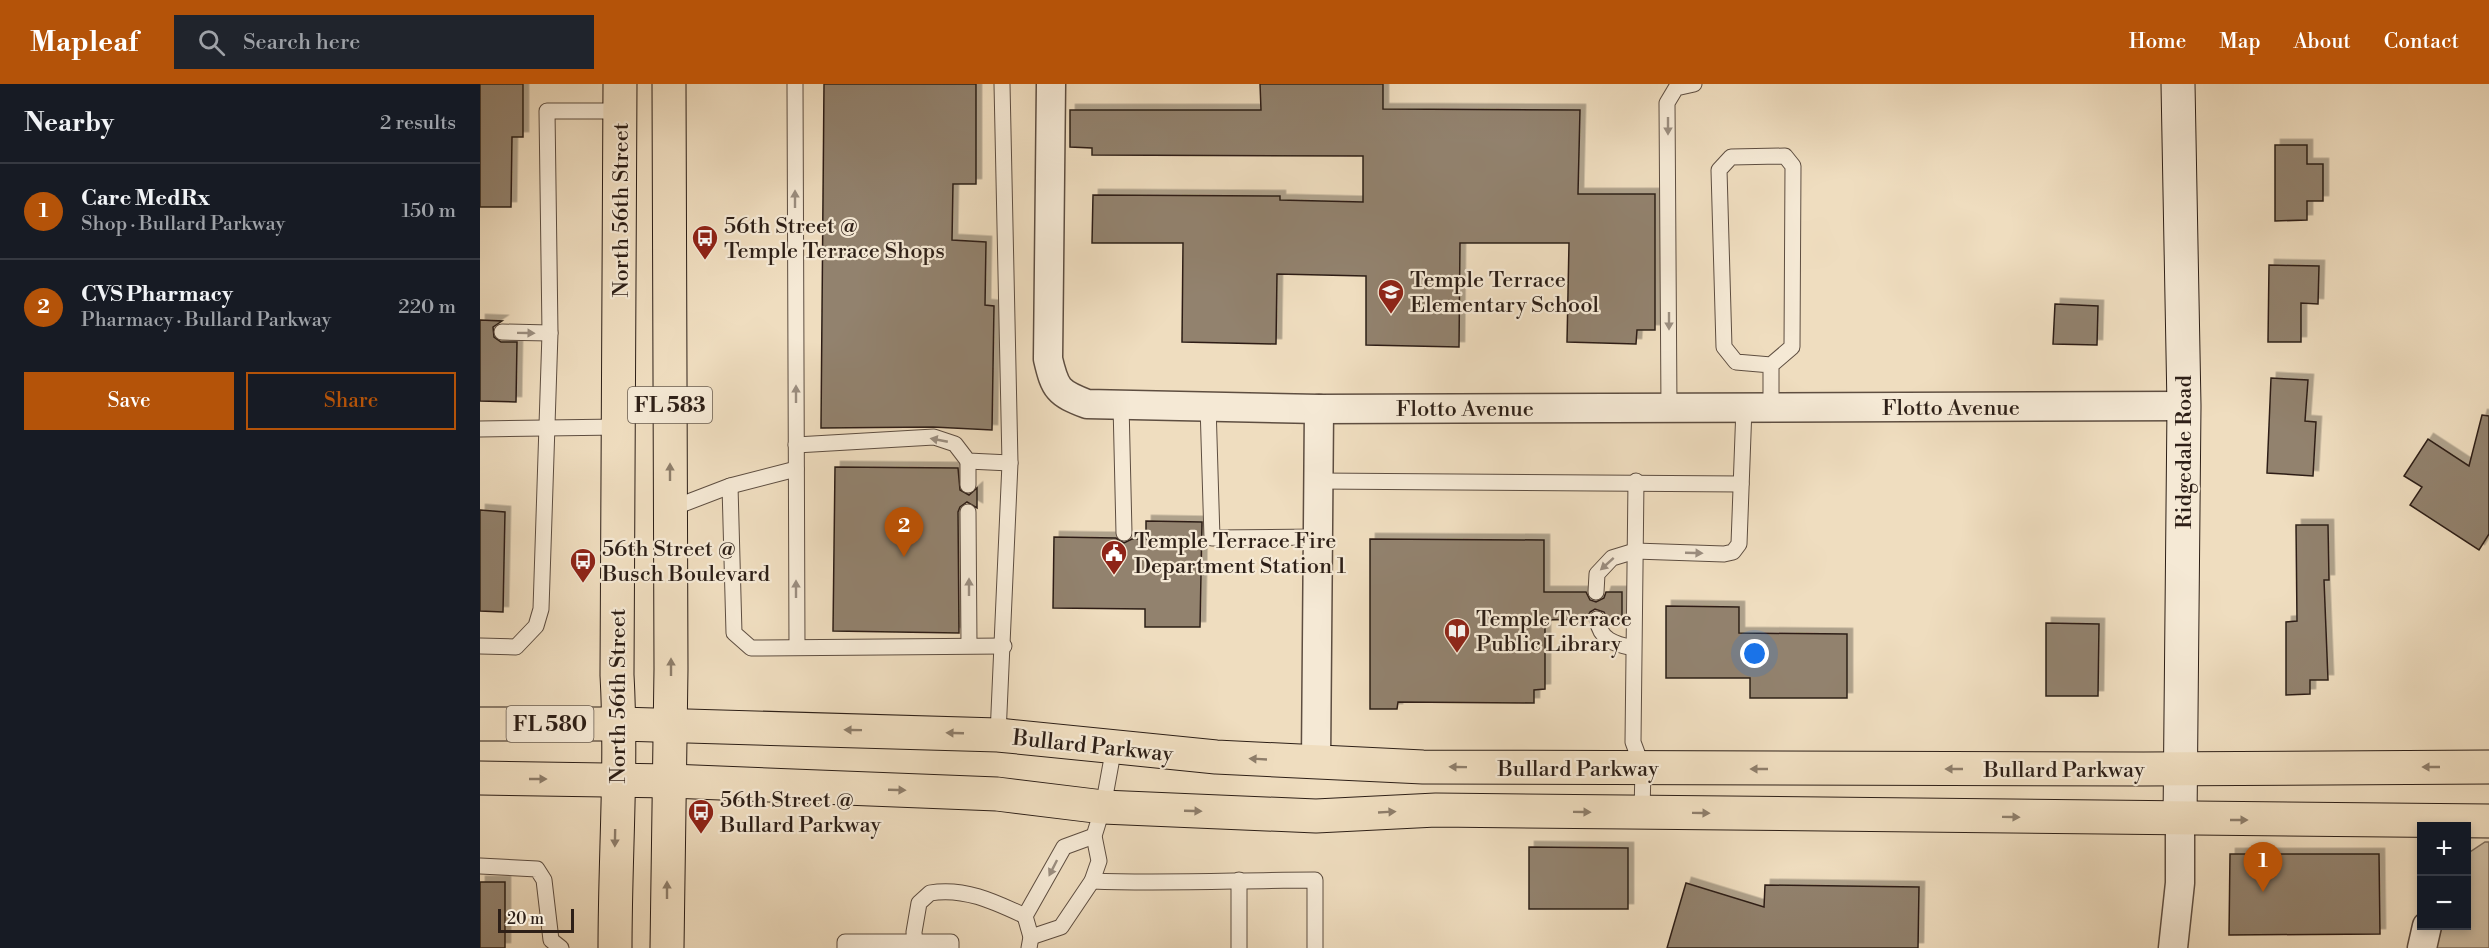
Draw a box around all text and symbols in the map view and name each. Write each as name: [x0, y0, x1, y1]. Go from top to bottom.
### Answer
search box: [174, 15, 594, 69]
text: Mapleaf: [30, 25, 138, 60]
icon: search: [195, 26, 228, 59]
text: Search here: [243, 29, 360, 56]
text: Home: [2129, 29, 2186, 55]
text: Map: [2219, 29, 2261, 55]
text: About: [2294, 29, 2351, 55]
text: Contact: [2384, 29, 2459, 55]
text: Nearby: [24, 107, 114, 139]
text: 2 results: [380, 111, 456, 136]
one-way arrow: [1663, 117, 1673, 136]
street label: North 56th Street: [608, 122, 635, 298]
text: Care MedRx: [81, 185, 210, 212]
one-way arrow: [790, 189, 800, 208]
text: 1: [39, 199, 48, 224]
text: 150 m: [401, 199, 456, 224]
text: Shop · Bullard Parkway: [81, 212, 285, 237]
place label: 56th Street @ Temple Terrace Shops: [724, 213, 945, 265]
bus stop icon: 56th Street @ Temple Terrace Shops: [690, 223, 720, 261]
place label: Temple Terrace Elementary School: [1410, 267, 1600, 319]
school or university icon: Temple Terrace Elementary School: [1376, 277, 1406, 315]
text: CVS Pharmacy: [81, 281, 233, 308]
text: 2: [37, 295, 50, 320]
text: 220 m: [398, 295, 456, 320]
text: Pharmacy · Bullard Parkway: [81, 308, 331, 333]
one-way arrow: [1664, 312, 1674, 331]
one-way arrow: [516, 328, 535, 337]
button: Save: [24, 372, 234, 430]
button: Share: [246, 372, 456, 430]
street label: Ridgedale Road: [2171, 375, 2198, 529]
one-way arrow: [791, 384, 801, 403]
road number: FL 583: [628, 387, 712, 423]
street label: Flotto Avenue: [1882, 395, 2020, 422]
street label: Flotto Avenue: [1396, 396, 1534, 423]
one-way arrow: [929, 435, 948, 444]
one-way arrow: [665, 463, 675, 482]
pin: 2: [884, 508, 924, 557]
place label: Temple Terrace Fire Department Station 1: [1134, 528, 1347, 580]
place label: 56th Street @ Busch Boulevard: [601, 536, 770, 588]
public building icon: Temple Terrace Fire Department Station 1: [1099, 538, 1129, 576]
bus stop icon: 56th Street @ Busch Boulevard: [568, 546, 598, 584]
one-way arrow: [1684, 548, 1703, 558]
one-way arrow: [1600, 557, 1615, 570]
one-way arrow: [964, 577, 974, 596]
one-way arrow: [791, 579, 801, 598]
place label: Temple Terrace Public Library: [1476, 606, 1632, 658]
street label: North 56th Street: [605, 608, 632, 784]
library icon: Temple Terrace Public Library: [1442, 616, 1472, 654]
your location: [1740, 639, 1769, 668]
one-way arrow: [666, 658, 675, 677]
road number: FL 580: [506, 706, 593, 742]
one-way arrow: [843, 725, 862, 735]
street label: Bullard Parkway: [1010, 725, 1175, 768]
one-way arrow: [945, 728, 964, 737]
one-way arrow: [1249, 755, 1268, 764]
street label: Bullard Parkway: [1496, 756, 1659, 783]
street label: Bullard Parkway: [1982, 757, 2145, 784]
one-way arrow: [1449, 762, 1468, 772]
one-way arrow: [2421, 763, 2440, 772]
one-way arrow: [1750, 764, 1769, 774]
one-way arrow: [1945, 764, 1964, 774]
one-way arrow: [529, 774, 548, 784]
one-way arrow: [887, 785, 906, 794]
place label: 56th Street @ Bullard Parkway: [719, 787, 882, 839]
bus stop icon: 56th Street @ Bullard Parkway: [686, 797, 716, 835]
one-way arrow: [1183, 807, 1202, 816]
one-way arrow: [1573, 807, 1592, 816]
one-way arrow: [1378, 808, 1397, 817]
one-way arrow: [1691, 808, 1710, 818]
one-way arrow: [2002, 812, 2021, 822]
one-way arrow: [2229, 815, 2248, 825]
map controls: [2417, 822, 2471, 930]
button: +: [2417, 822, 2471, 876]
one-way arrow: [610, 829, 620, 848]
pin: 1: [2244, 842, 2282, 892]
one-way arrow: [1048, 859, 1058, 876]
button: −: [2417, 876, 2471, 930]
one-way arrow: [662, 880, 672, 899]
scale bar: [498, 906, 574, 934]
text: 20 m: [507, 909, 544, 929]

